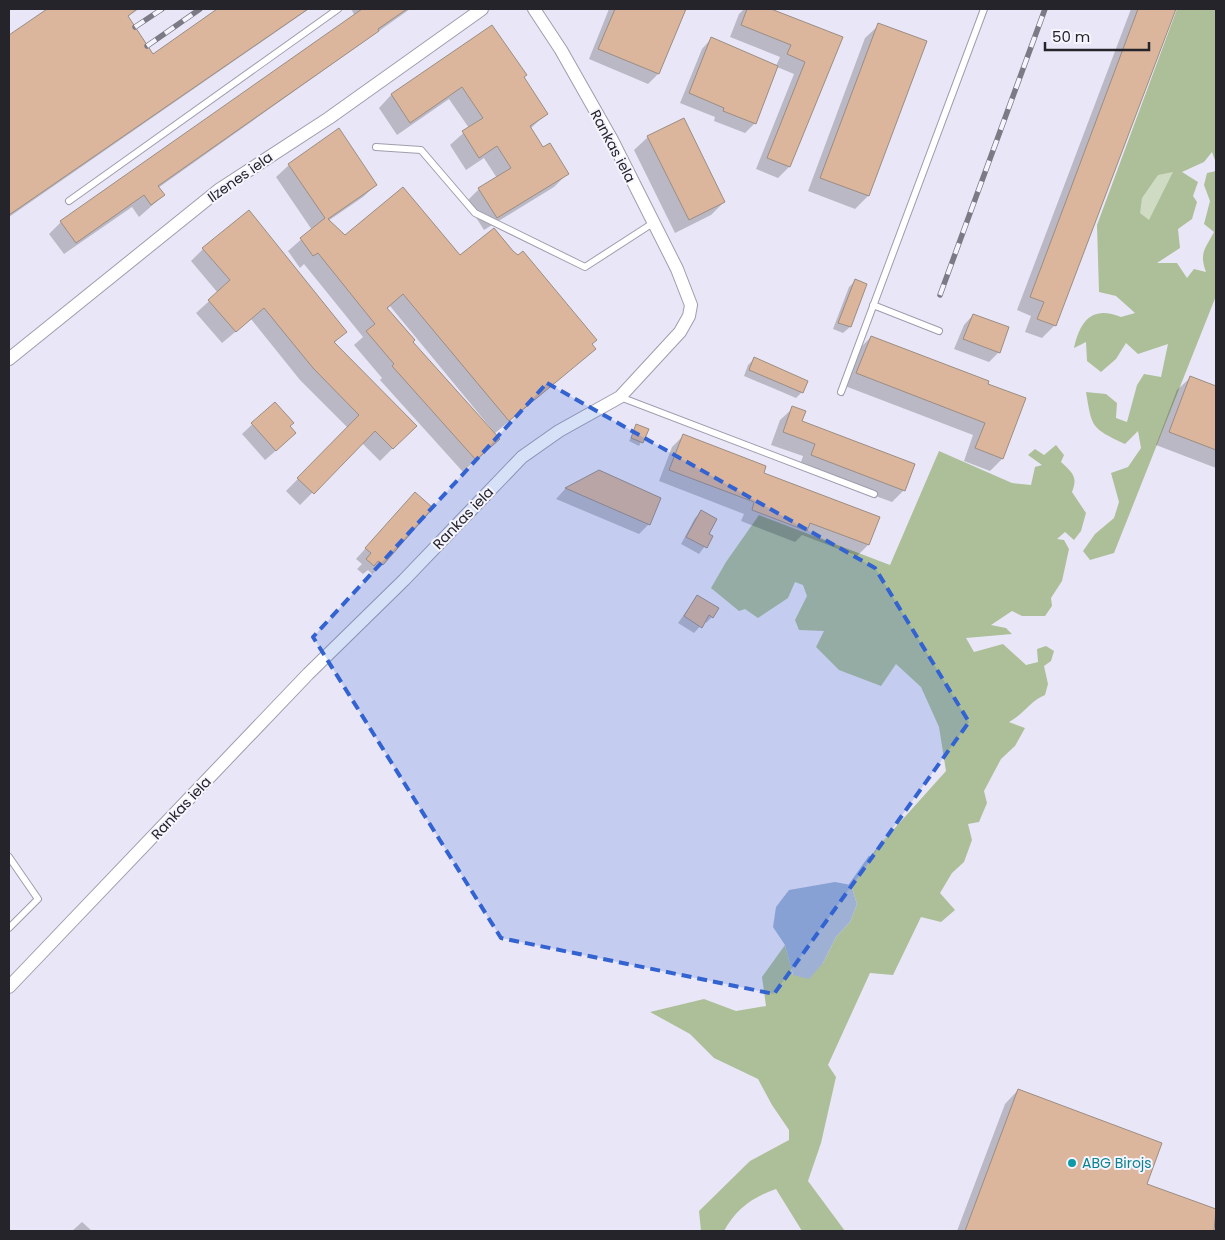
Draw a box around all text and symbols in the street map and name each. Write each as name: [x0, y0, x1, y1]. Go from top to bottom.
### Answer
scale bar: [1045, 20, 1149, 52]
text: 50 m: [1052, 26, 1090, 47]
street label: Rankas iela: [585, 106, 641, 186]
street label: Ilzenes iela: [203, 147, 277, 207]
street label: Rankas iela: [428, 482, 498, 554]
street label: Rankas iela: [147, 772, 215, 844]
place label: ABG Birojs: [1082, 1153, 1152, 1173]
marker: ABG Birojs: [1066, 1157, 1078, 1169]

